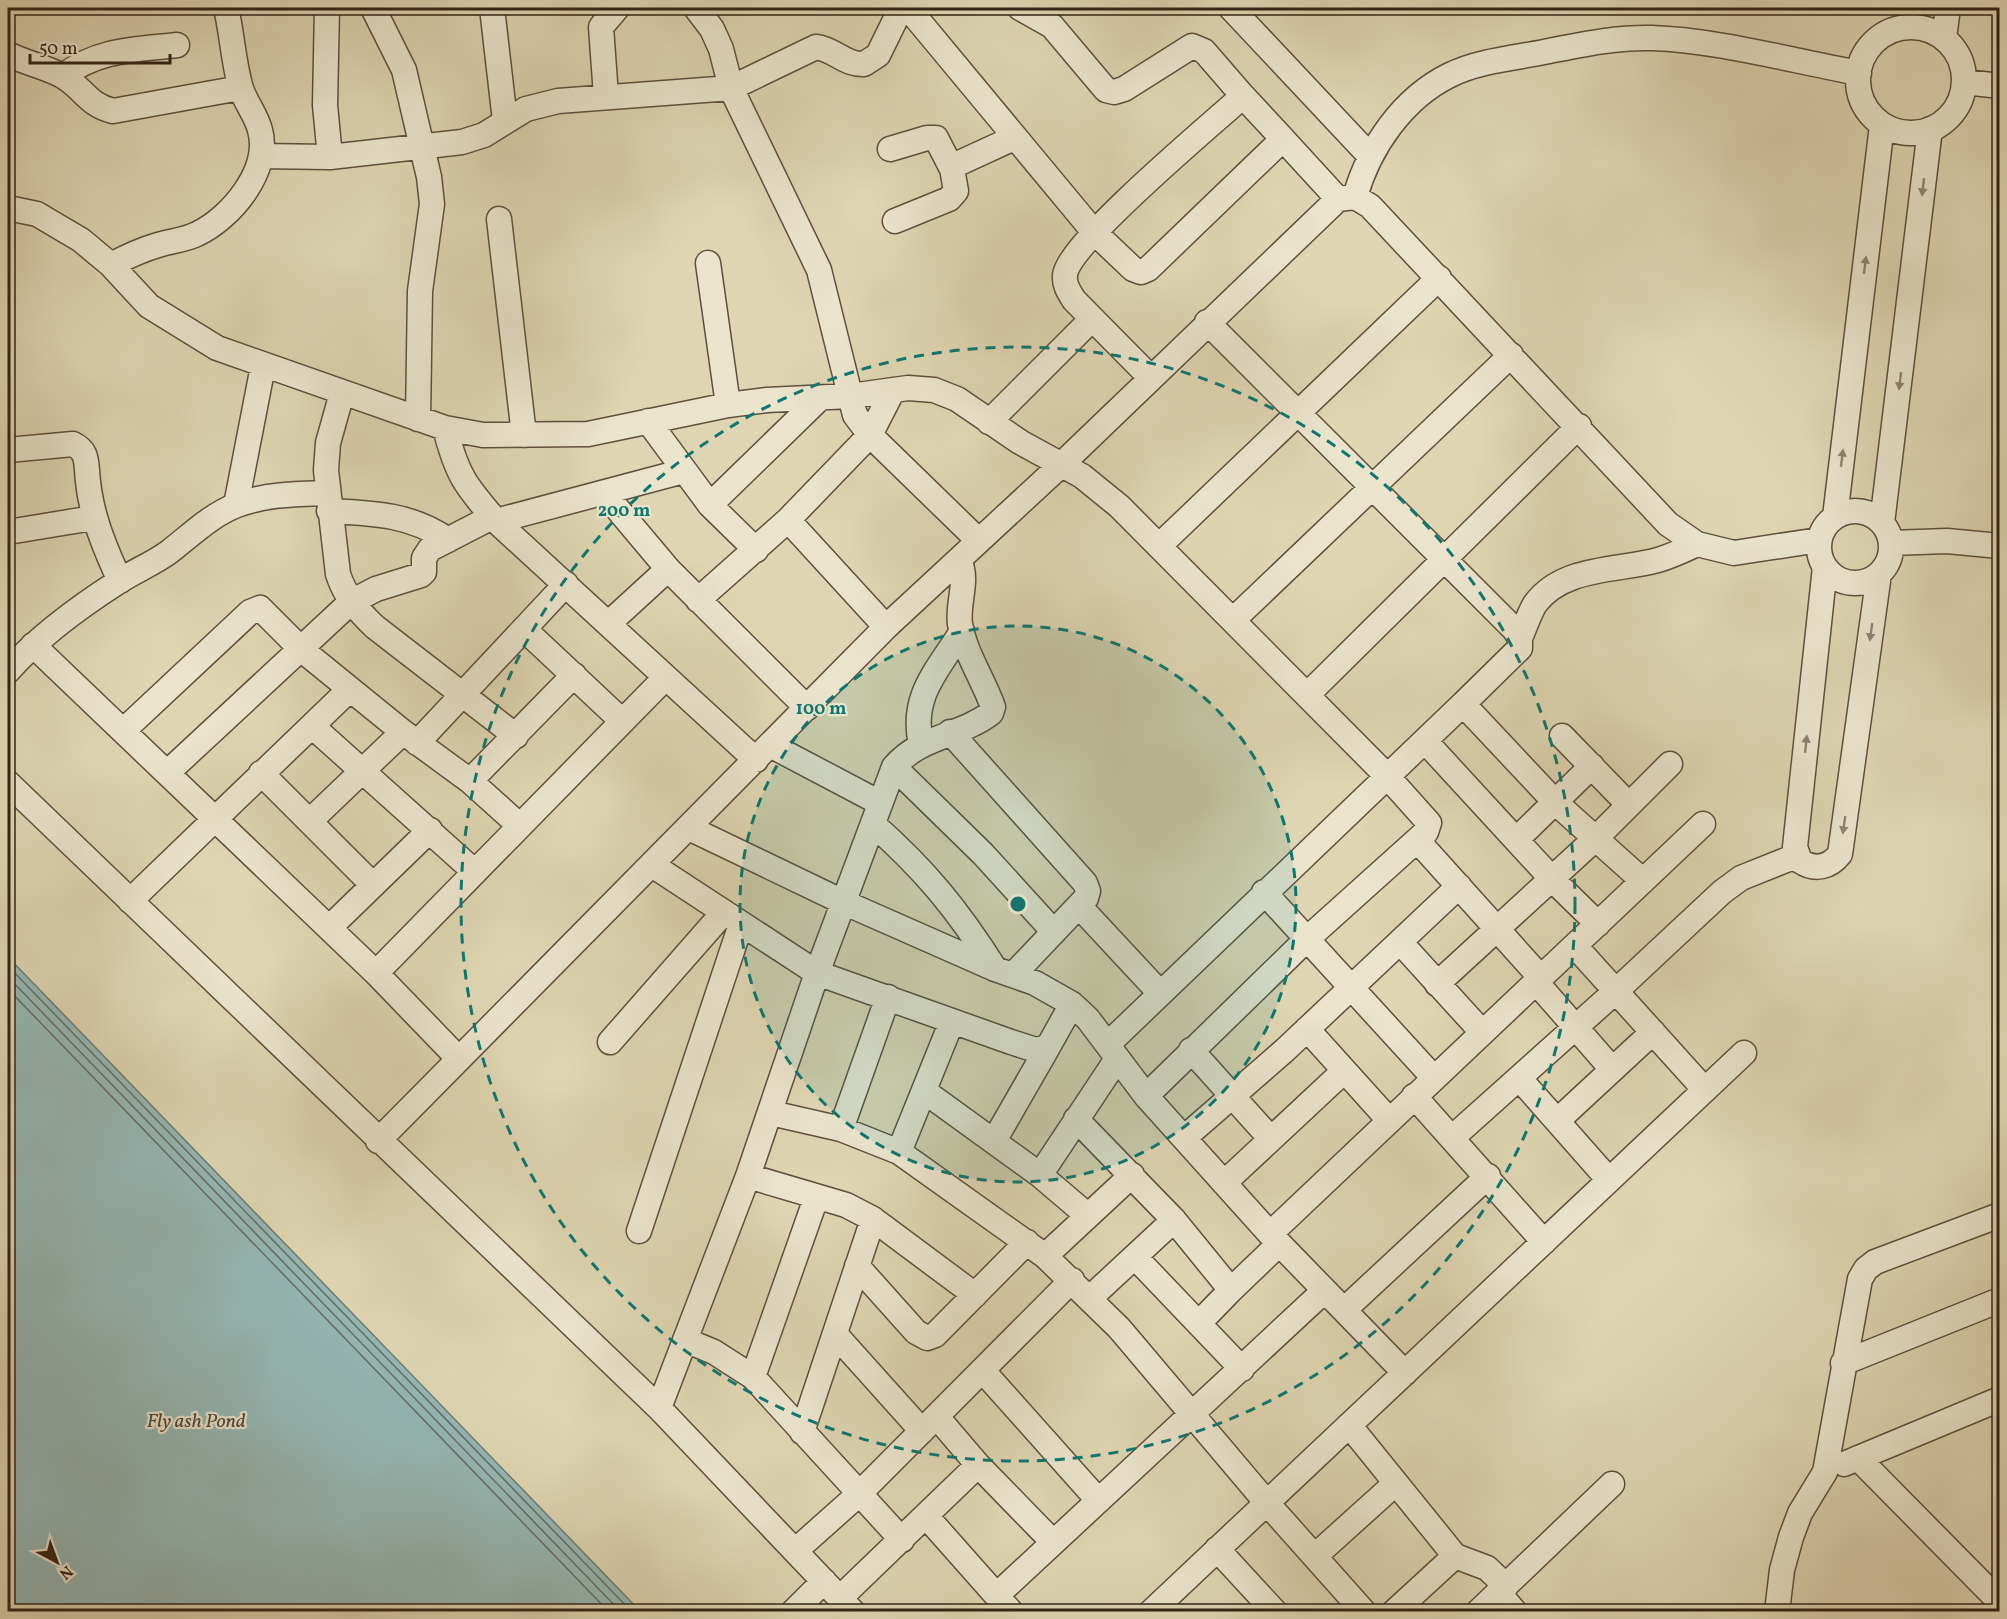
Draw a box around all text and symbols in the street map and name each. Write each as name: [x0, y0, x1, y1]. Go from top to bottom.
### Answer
scale bar: [30, 27, 170, 65]
text: 50 m: [39, 37, 78, 62]
one-way arrow: [1919, 178, 1928, 197]
one-way arrow: [1861, 255, 1870, 274]
one-way arrow: [1895, 372, 1904, 391]
one-way arrow: [1837, 449, 1847, 468]
text: 200 m: [598, 499, 650, 524]
one-way arrow: [1866, 623, 1876, 642]
text: 100 m: [796, 697, 846, 722]
one-way arrow: [1801, 734, 1811, 753]
one-way arrow: [1840, 816, 1849, 835]
centre of rings: [1008, 894, 1028, 914]
water label: Fly ash Pond: [146, 1408, 246, 1436]
north arrow: [27, 1532, 87, 1592]
text: N: [54, 1560, 77, 1584]

